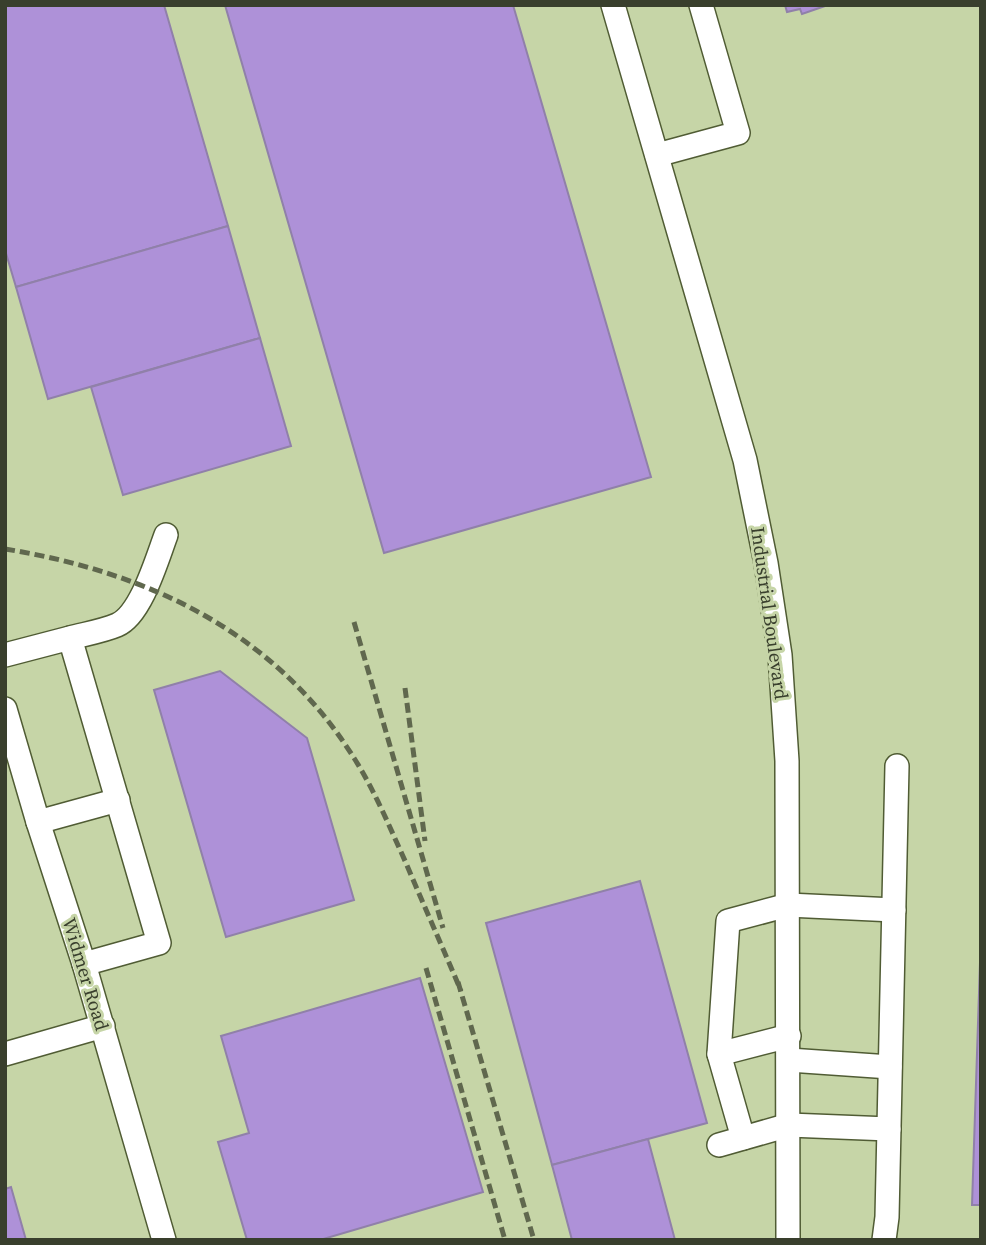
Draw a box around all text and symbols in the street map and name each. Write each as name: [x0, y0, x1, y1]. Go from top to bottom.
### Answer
street label: Industrial Boulevard: [745, 525, 795, 701]
street label: Widmer Road: [57, 914, 116, 1034]

